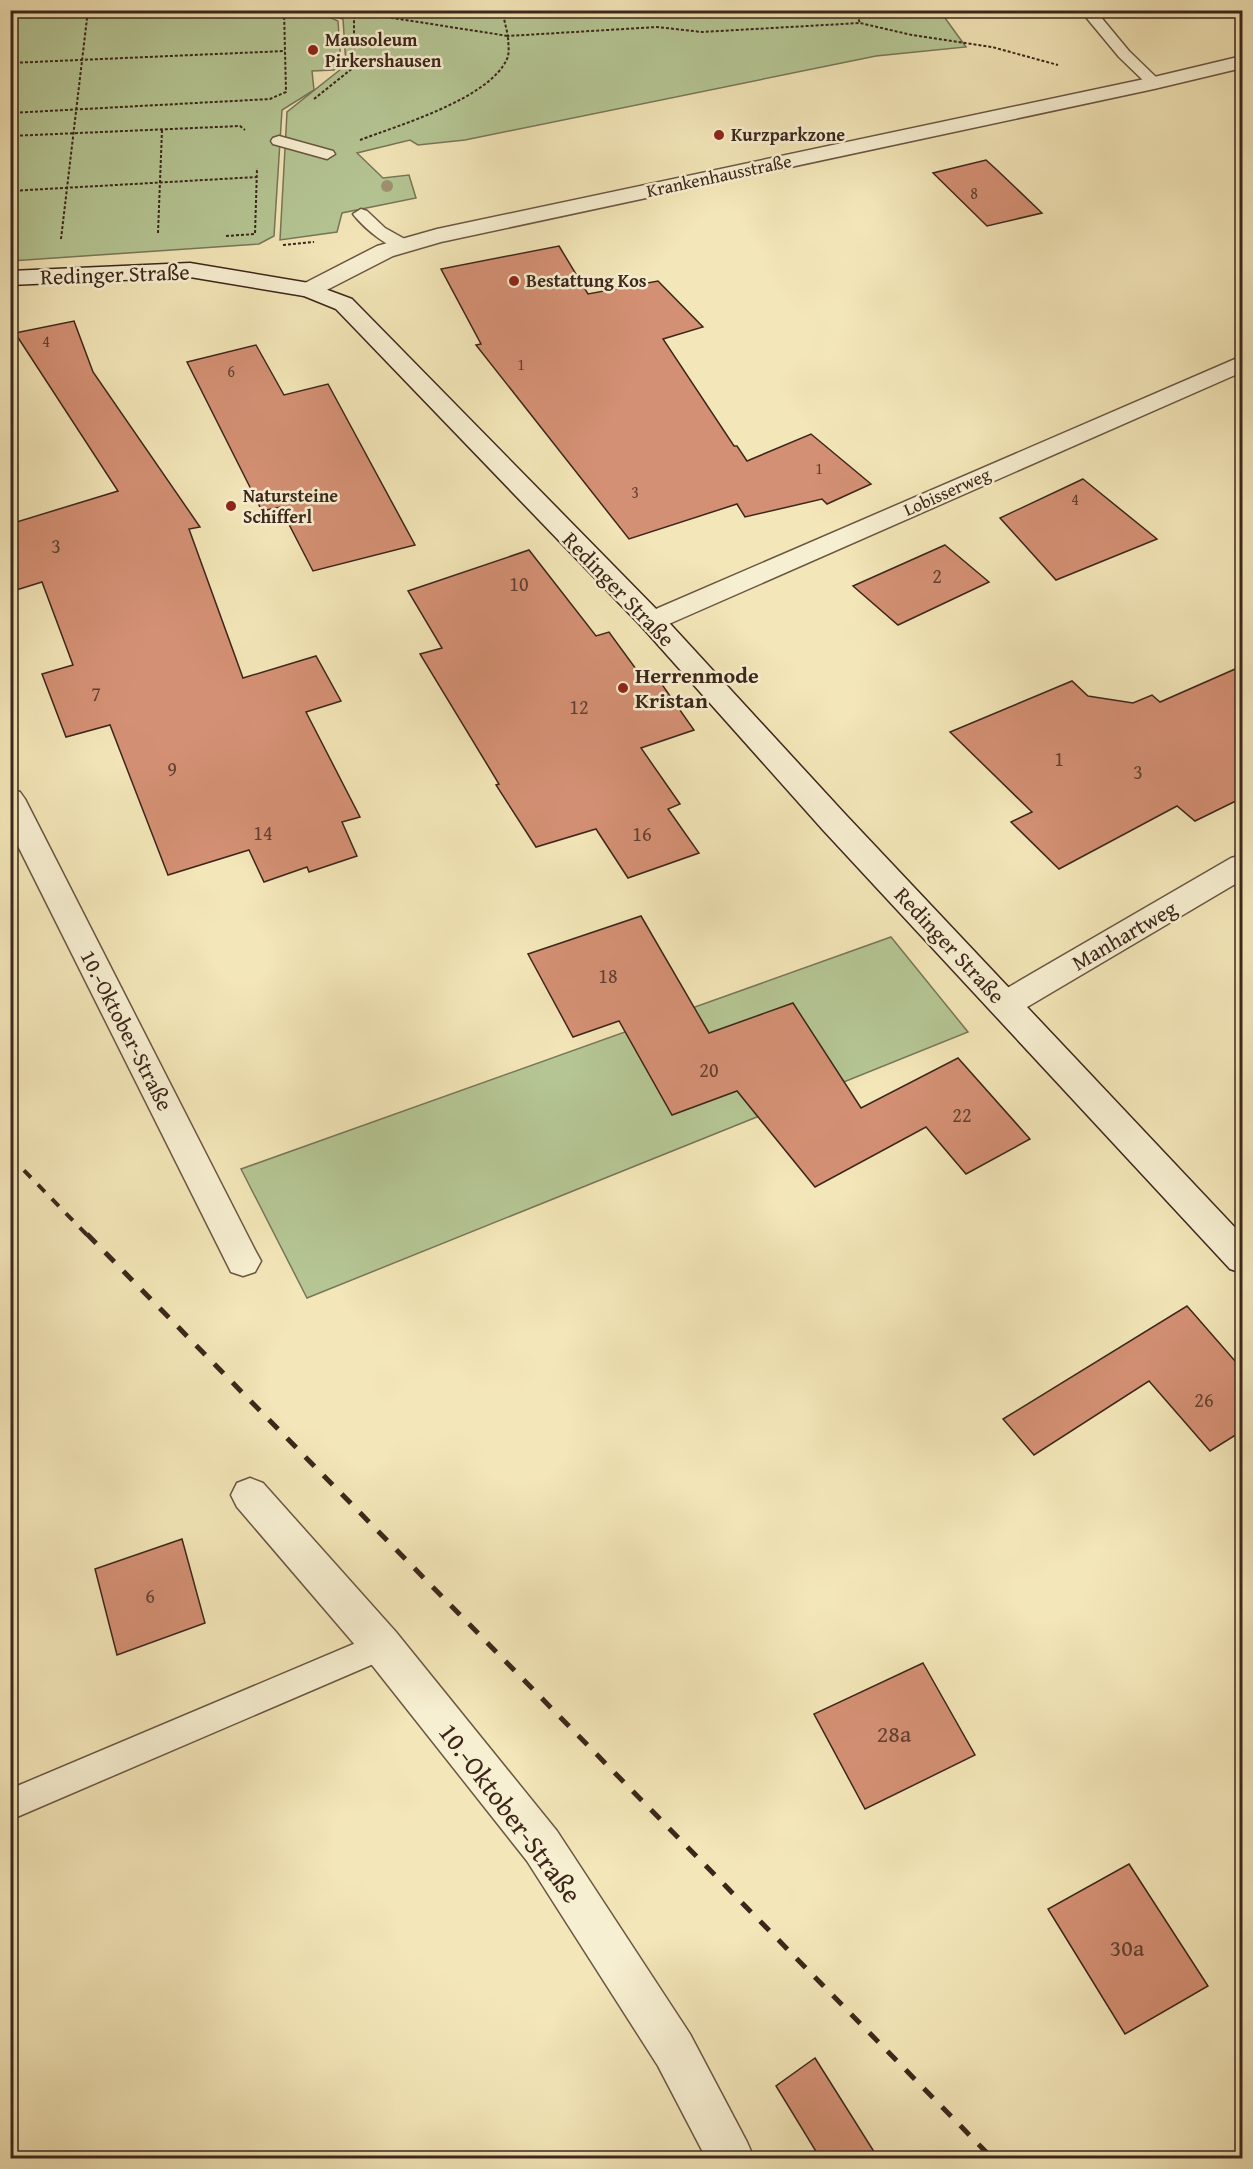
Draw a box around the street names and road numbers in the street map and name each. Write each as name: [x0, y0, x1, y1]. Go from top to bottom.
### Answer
street label: Krankenhausstraße: [644, 147, 794, 204]
street label: Redinger Straße: [40, 255, 190, 293]
street label: Lobisserweg: [899, 460, 994, 523]
street label: Redinger Straße: [556, 524, 682, 654]
street label: Redinger Straße: [887, 879, 1013, 1011]
street label: Manhartweg: [1065, 892, 1183, 978]
street label: 10.-Oktober-Straße: [73, 944, 181, 1116]
street label: 10.-Oktober-Straße: [429, 1714, 592, 1911]

